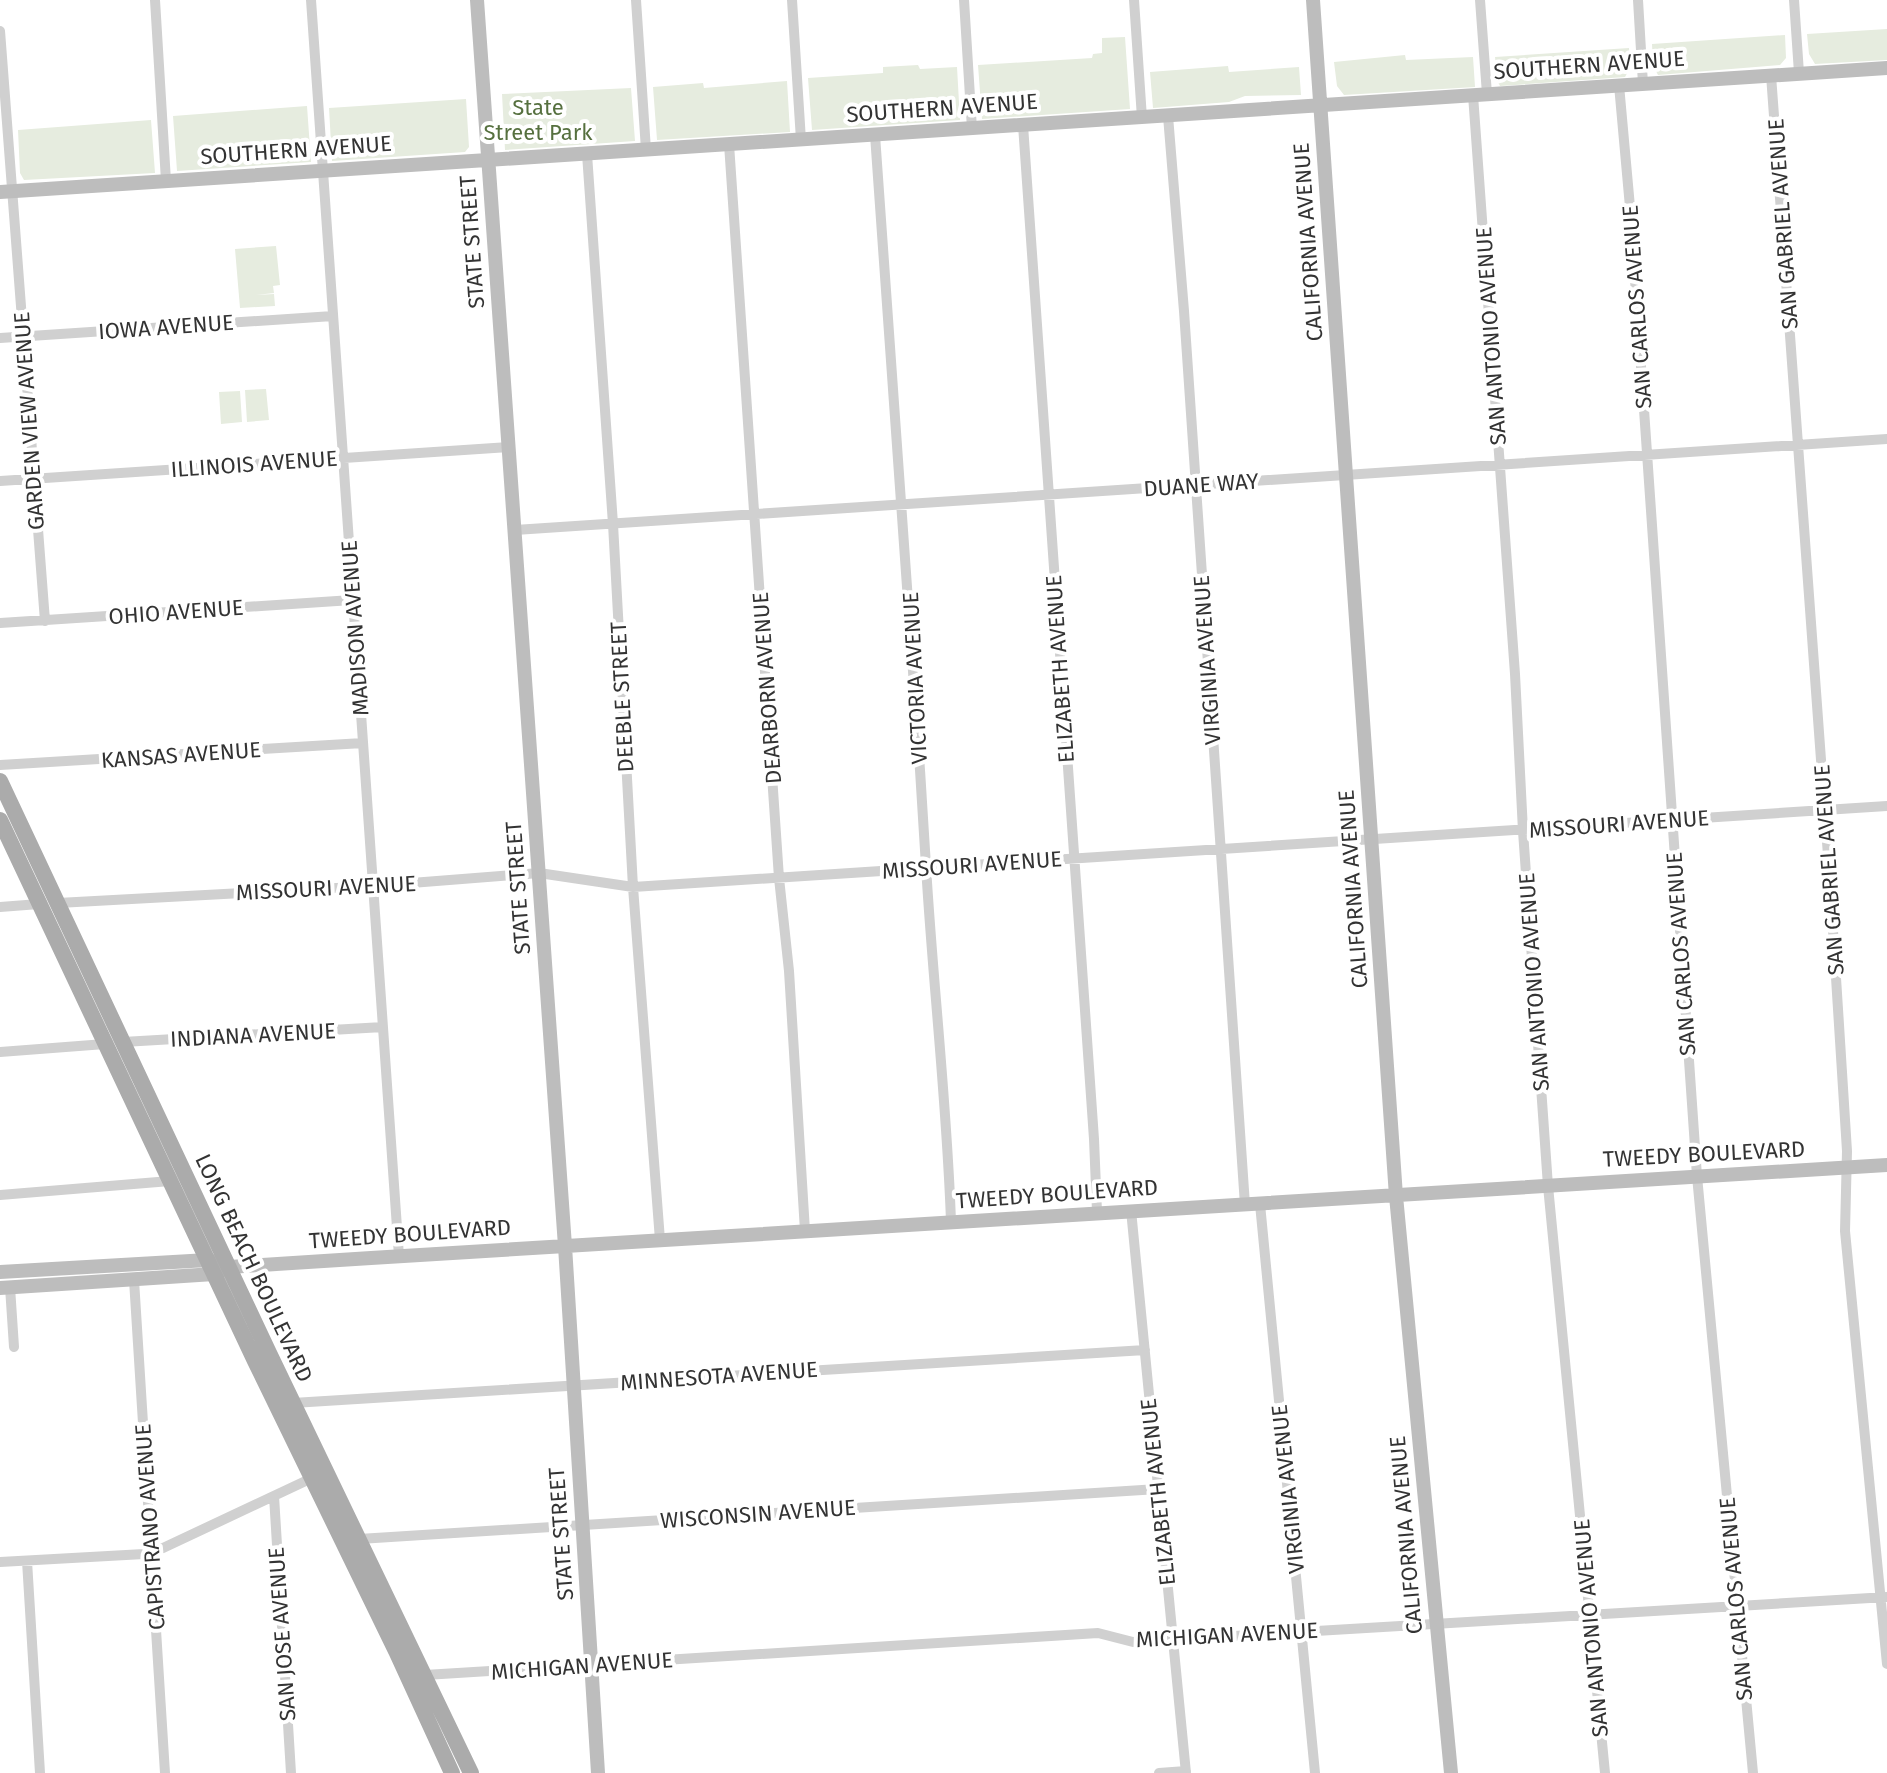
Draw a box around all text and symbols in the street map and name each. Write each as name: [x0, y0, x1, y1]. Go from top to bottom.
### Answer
street label: SOUTHERN AVENUE: [1492, 45, 1686, 85]
street label: SOUTHERN AVENUE: [845, 88, 1039, 128]
park label: State Street Park: [484, 94, 593, 146]
street label: SAN GABRIEL AVENUE: [1762, 118, 1804, 330]
street label: SOUTHERN AVENUE: [199, 130, 393, 170]
street label: CALIFORNIA AVENUE: [1288, 142, 1328, 342]
street label: STATE STREET: [454, 174, 490, 309]
street label: SAN CARLOS AVENUE: [1616, 204, 1658, 410]
street label: SAN ANTONIO AVENUE: [1470, 226, 1512, 446]
street label: IOWA AVENUE: [97, 309, 235, 345]
street label: GARDEN VIEW AVENUE: [8, 311, 50, 531]
street label: ILLINOIS AVENUE: [170, 445, 338, 483]
street label: DUANE WAY: [1142, 468, 1260, 502]
street label: MADISON AVENUE: [335, 539, 375, 717]
street label: ELIZABETH AVENUE: [1040, 574, 1080, 764]
street label: VIRGINIA AVENUE: [1188, 574, 1226, 746]
street label: DEARBORN AVENUE: [747, 591, 787, 785]
street label: VICTORIA AVENUE: [897, 591, 933, 765]
street label: OHIO AVENUE: [108, 594, 244, 630]
street label: DEEBLE STREET: [605, 620, 639, 773]
street label: KANSAS AVENUE: [100, 736, 262, 774]
street label: SAN GABRIEL AVENUE: [1808, 764, 1850, 976]
street label: CALIFORNIA AVENUE: [1333, 789, 1373, 989]
street label: MISSOURI AVENUE: [1528, 804, 1710, 844]
street label: STATE STREET: [500, 820, 536, 955]
street label: MISSOURI AVENUE: [881, 845, 1063, 885]
street label: SAN CARLOS AVENUE: [1660, 851, 1702, 1057]
street label: MISSOURI AVENUE: [235, 870, 417, 906]
street label: SAN ANTONIO AVENUE: [1513, 872, 1555, 1092]
street label: INDIANA AVENUE: [169, 1017, 337, 1053]
street label: TWEEDY BOULEVARD: [1602, 1135, 1806, 1173]
street label: LONG BEACH BOULEVARD: [189, 1150, 319, 1386]
street label: TWEEDY BOULEVARD: [955, 1173, 1159, 1215]
street label: TWEEDY BOULEVARD: [308, 1213, 512, 1255]
street label: MINNESOTA AVENUE: [619, 1356, 819, 1396]
street label: ELIZABETH AVENUE: [1135, 1397, 1181, 1587]
street label: VIRGINIA AVENUE: [1266, 1403, 1310, 1575]
street label: CAPISTRANO AVENUE: [129, 1423, 171, 1631]
street label: CALIFORNIA AVENUE: [1384, 1435, 1428, 1635]
street label: STATE STREET: [543, 1466, 579, 1601]
street label: WISCONSIN AVENUE: [659, 1494, 857, 1534]
street label: SAN CARLOS AVENUE: [1714, 1496, 1758, 1702]
street label: SAN ANTONIO AVENUE: [1568, 1518, 1614, 1738]
street label: SAN JOSE AVENUE: [262, 1546, 302, 1722]
street label: MICHIGAN AVENUE: [1135, 1617, 1319, 1653]
street label: MICHIGAN AVENUE: [490, 1646, 674, 1686]

